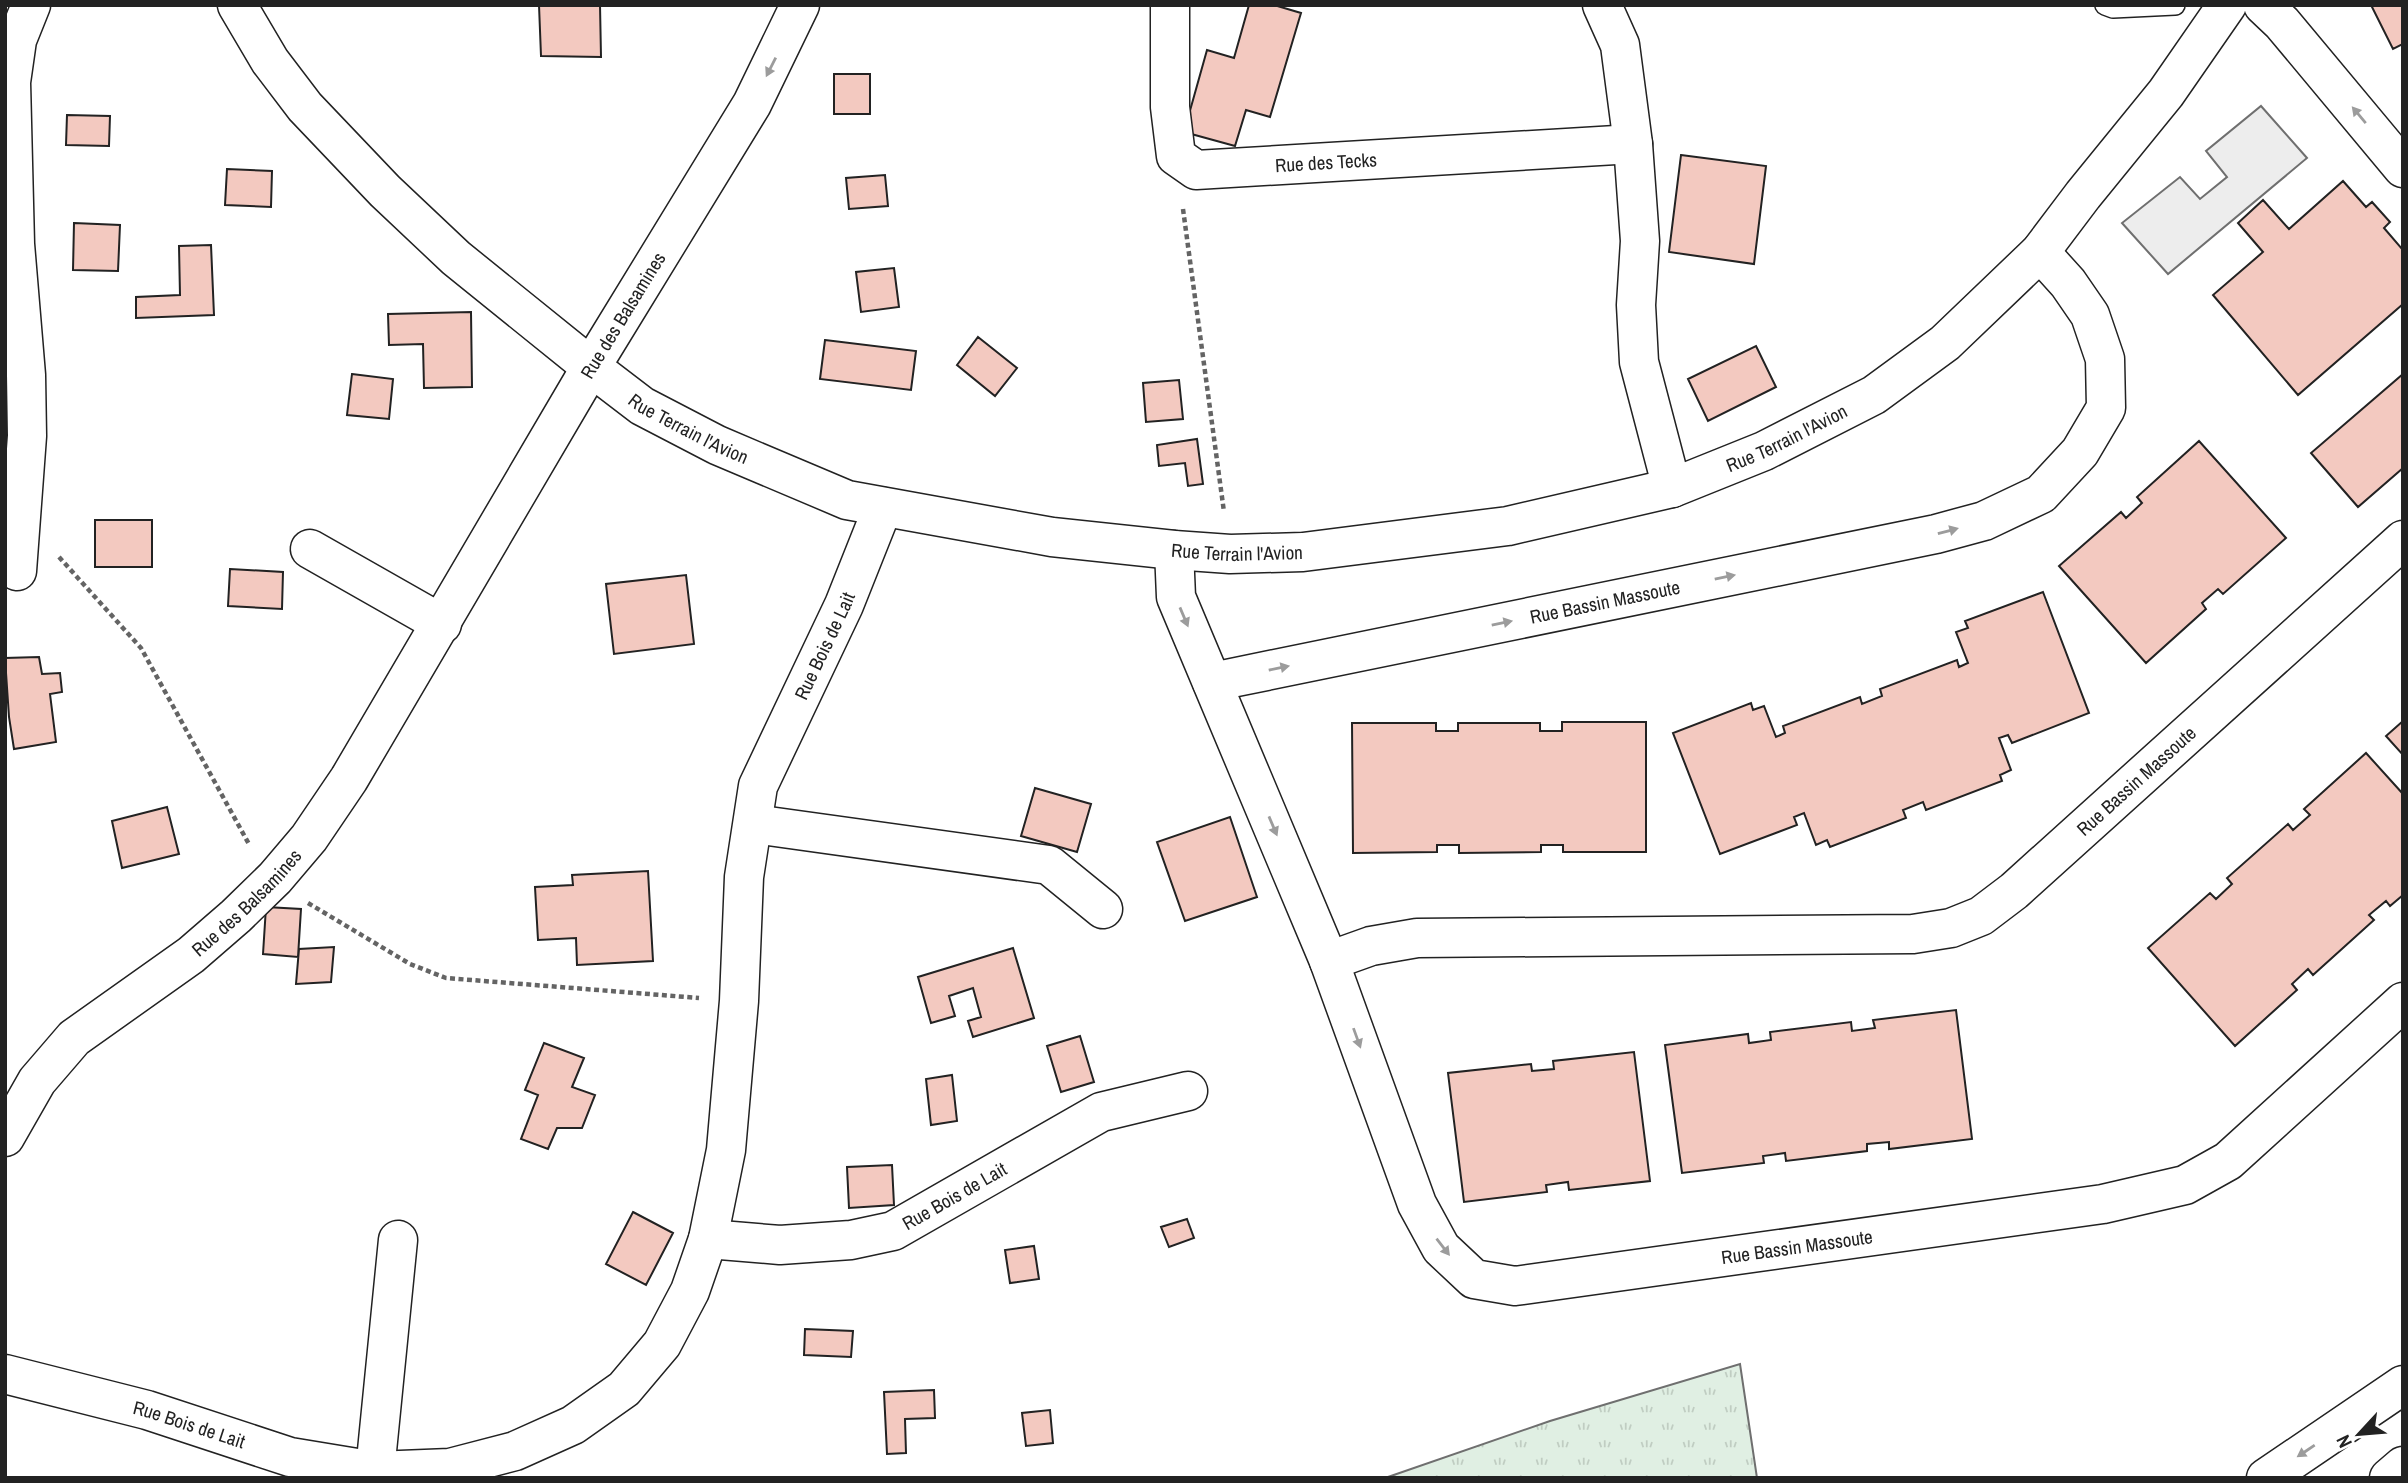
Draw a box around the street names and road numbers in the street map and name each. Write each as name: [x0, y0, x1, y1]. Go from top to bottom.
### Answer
street label: Rue des Tecks: [1274, 146, 1378, 178]
street label: Rue des Balsamines: [574, 247, 671, 383]
street label: Rue Terrain l'Avion: [623, 387, 753, 470]
street label: Rue Terrain l'Avion: [1722, 398, 1852, 478]
street label: Rue Terrain l'Avion: [1170, 537, 1303, 567]
street label: Rue Bassin Massoute: [1528, 574, 1682, 630]
street label: Rue Bois de Lait: [788, 588, 861, 704]
street label: Rue Bassin Massoute: [2071, 720, 2201, 842]
street label: Rue des Balsamines: [186, 843, 307, 962]
street label: Rue Bois de Lait: [897, 1155, 1012, 1236]
street label: Rue Bassin Massoute: [1720, 1223, 1874, 1270]
street label: Rue Bois de Lait: [131, 1394, 249, 1455]

